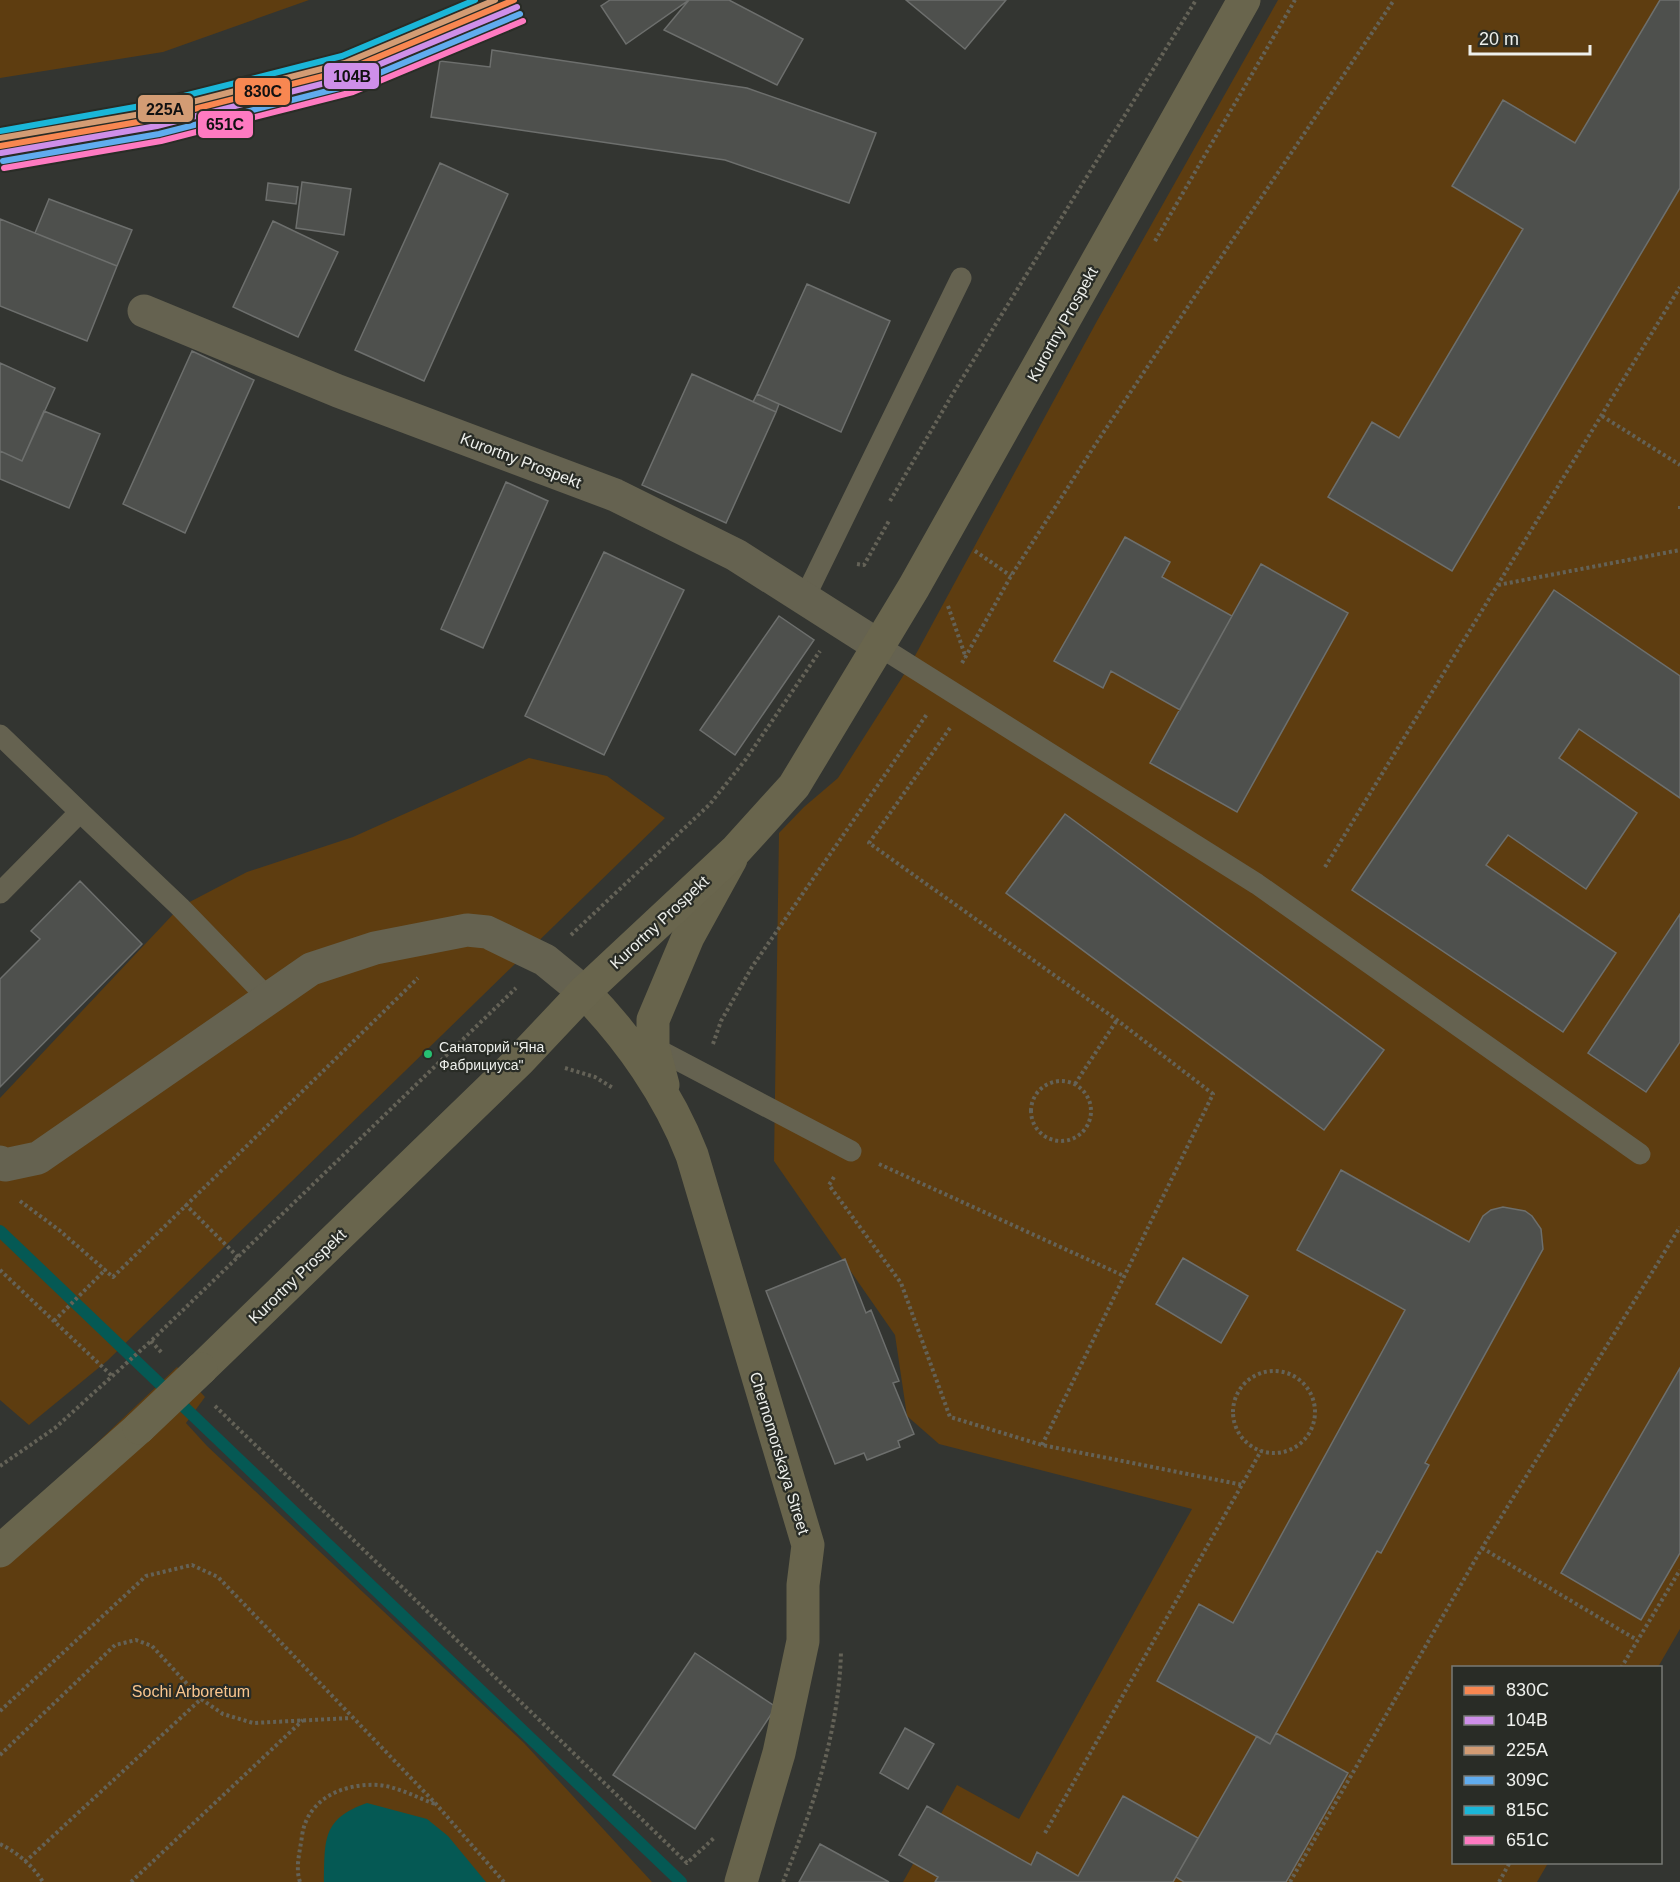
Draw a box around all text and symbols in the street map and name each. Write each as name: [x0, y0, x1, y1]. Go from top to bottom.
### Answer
scale bar: [1470, 18, 1590, 56]
text: 20 m: [1479, 29, 1519, 49]
line badge: 104В: [323, 62, 380, 90]
text: 104В: [333, 68, 371, 85]
line badge: 830С: [234, 77, 291, 106]
text: 830С: [244, 83, 283, 100]
line badge: 225А: [137, 94, 194, 123]
text: 225А: [146, 101, 185, 118]
line badge: 651С: [197, 110, 254, 139]
text: 651С: [206, 116, 245, 133]
street label: Kurortny Prospekt: [1024, 264, 1101, 384]
street label: Kurortny Prospekt: [458, 430, 584, 492]
street label: Kurortny Prospekt: [607, 872, 712, 972]
place label: Санаторий "Яна Фабрициуса": [439, 1039, 544, 1073]
marker: Санаторий "Яна Фабрициуса": [422, 1048, 434, 1060]
street label: Kurortny Prospekt: [245, 1225, 350, 1327]
street label: Chernomorskaya Street: [747, 1370, 813, 1537]
legend: [1452, 1666, 1662, 1864]
text: 830С: [1506, 1680, 1549, 1700]
park label: Sochi Arboretum: [132, 1683, 250, 1700]
text: 104В: [1506, 1710, 1548, 1730]
text: 225А: [1506, 1740, 1548, 1760]
text: 309С: [1506, 1770, 1549, 1790]
text: 815С: [1506, 1800, 1549, 1820]
text: 651С: [1506, 1830, 1549, 1850]

